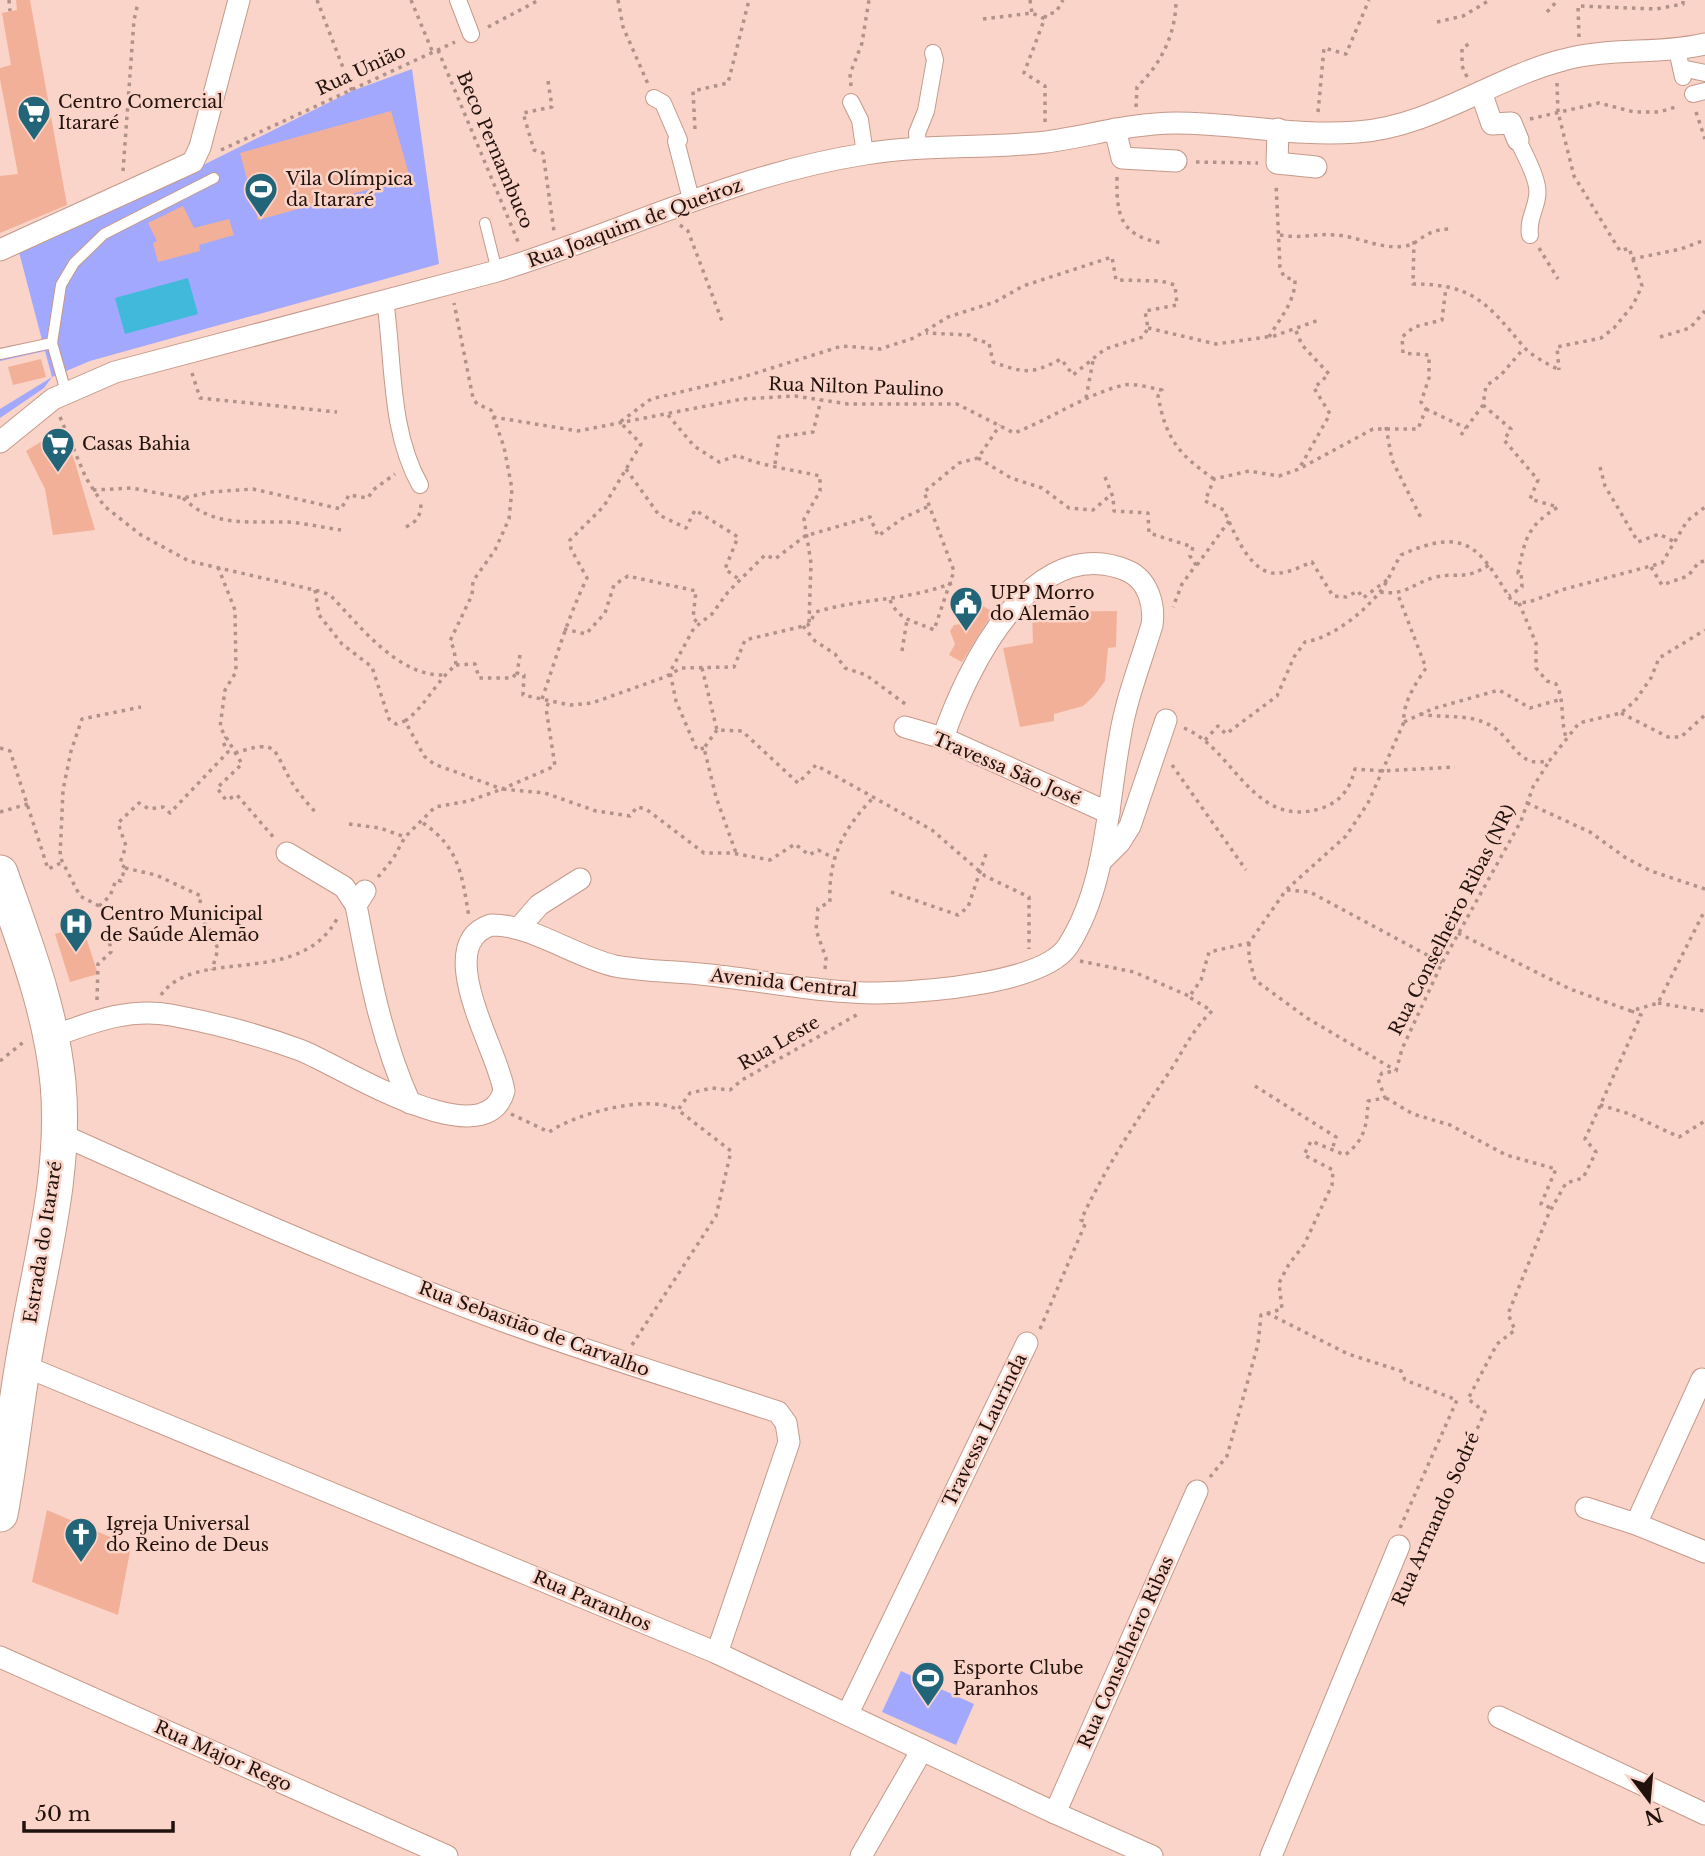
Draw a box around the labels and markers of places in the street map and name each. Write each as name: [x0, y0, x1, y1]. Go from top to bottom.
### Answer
place label: Centro Comercial Itararé: [58, 91, 223, 134]
supermarket icon: Centro Comercial Itararé: [15, 93, 53, 142]
place label: Vila Olímpica da Itararé: [285, 168, 413, 211]
sports icon: Vila Olímpica da Itararé: [242, 170, 280, 219]
supermarket icon: Casas Bahia: [39, 425, 77, 474]
place label: Casas Bahia: [82, 433, 190, 455]
place label: UPP Morro do Alemão: [990, 582, 1095, 625]
public building icon: UPP Morro do Alemão: [947, 584, 985, 633]
place label: Centro Municipal de Saúde Alemão: [100, 903, 263, 946]
hospital icon: Centro Municipal de Saúde Alemão: [57, 905, 95, 954]
place label: Igreja Universal do Reino de Deus: [106, 1513, 269, 1556]
church icon: Igreja Universal do Reino de Deus: [62, 1515, 100, 1564]
place label: Esporte Clube Paranhos: [953, 1657, 1084, 1700]
sports icon: Esporte Clube Paranhos: [909, 1659, 947, 1708]

